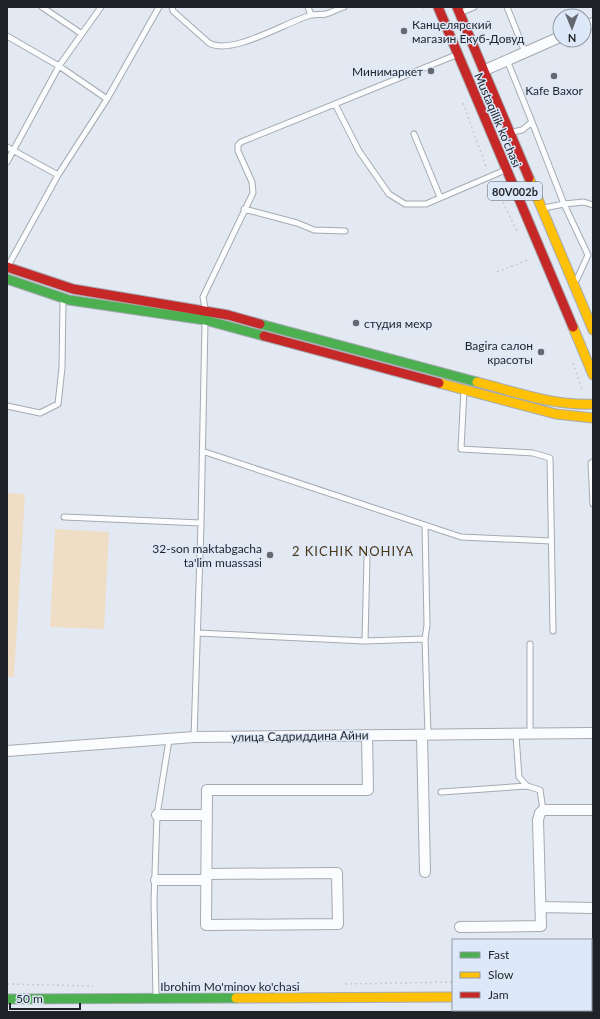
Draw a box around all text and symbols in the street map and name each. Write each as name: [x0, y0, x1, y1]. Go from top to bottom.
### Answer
north arrow: [552, 8, 592, 48]
place label: Канцелярский магазин Екуб-Довуд: [412, 17, 525, 46]
marker: Канцелярский магазин Екуб-Довуд: [399, 26, 409, 36]
text: N: [568, 32, 577, 45]
place label: Минимаркет: [352, 64, 423, 79]
marker: Минимаркет: [426, 66, 436, 76]
street label: Mustaqillik ko'chasi: [471, 70, 525, 170]
marker: Kafe Baxor: [549, 71, 559, 81]
place label: Kafe Baxor: [525, 83, 583, 98]
road number: 80V002b: [488, 182, 542, 200]
place label: студия мехр: [364, 316, 432, 331]
marker: студия мехр: [351, 318, 361, 328]
place label: Bagira салон красоты: [465, 338, 533, 367]
marker: Bagira салон красоты: [536, 347, 546, 357]
place label: 32-son maktabgacha ta'lim muassasi: [152, 541, 262, 570]
district label: 2 KICHIK NOHIYA: [292, 543, 414, 559]
marker: 32-son maktabgacha ta'lim muassasi: [265, 550, 275, 560]
street label: улица Садриддина Айни: [231, 727, 369, 745]
legend: [452, 939, 592, 1011]
text: Fast: [488, 947, 510, 962]
text: Slow: [488, 967, 514, 982]
street label: Ibrohim Mo'minov ko'chasi: [160, 979, 300, 994]
scale bar: [10, 985, 80, 1011]
text: Jam: [488, 987, 509, 1002]
text: 50 m: [16, 991, 43, 1006]

